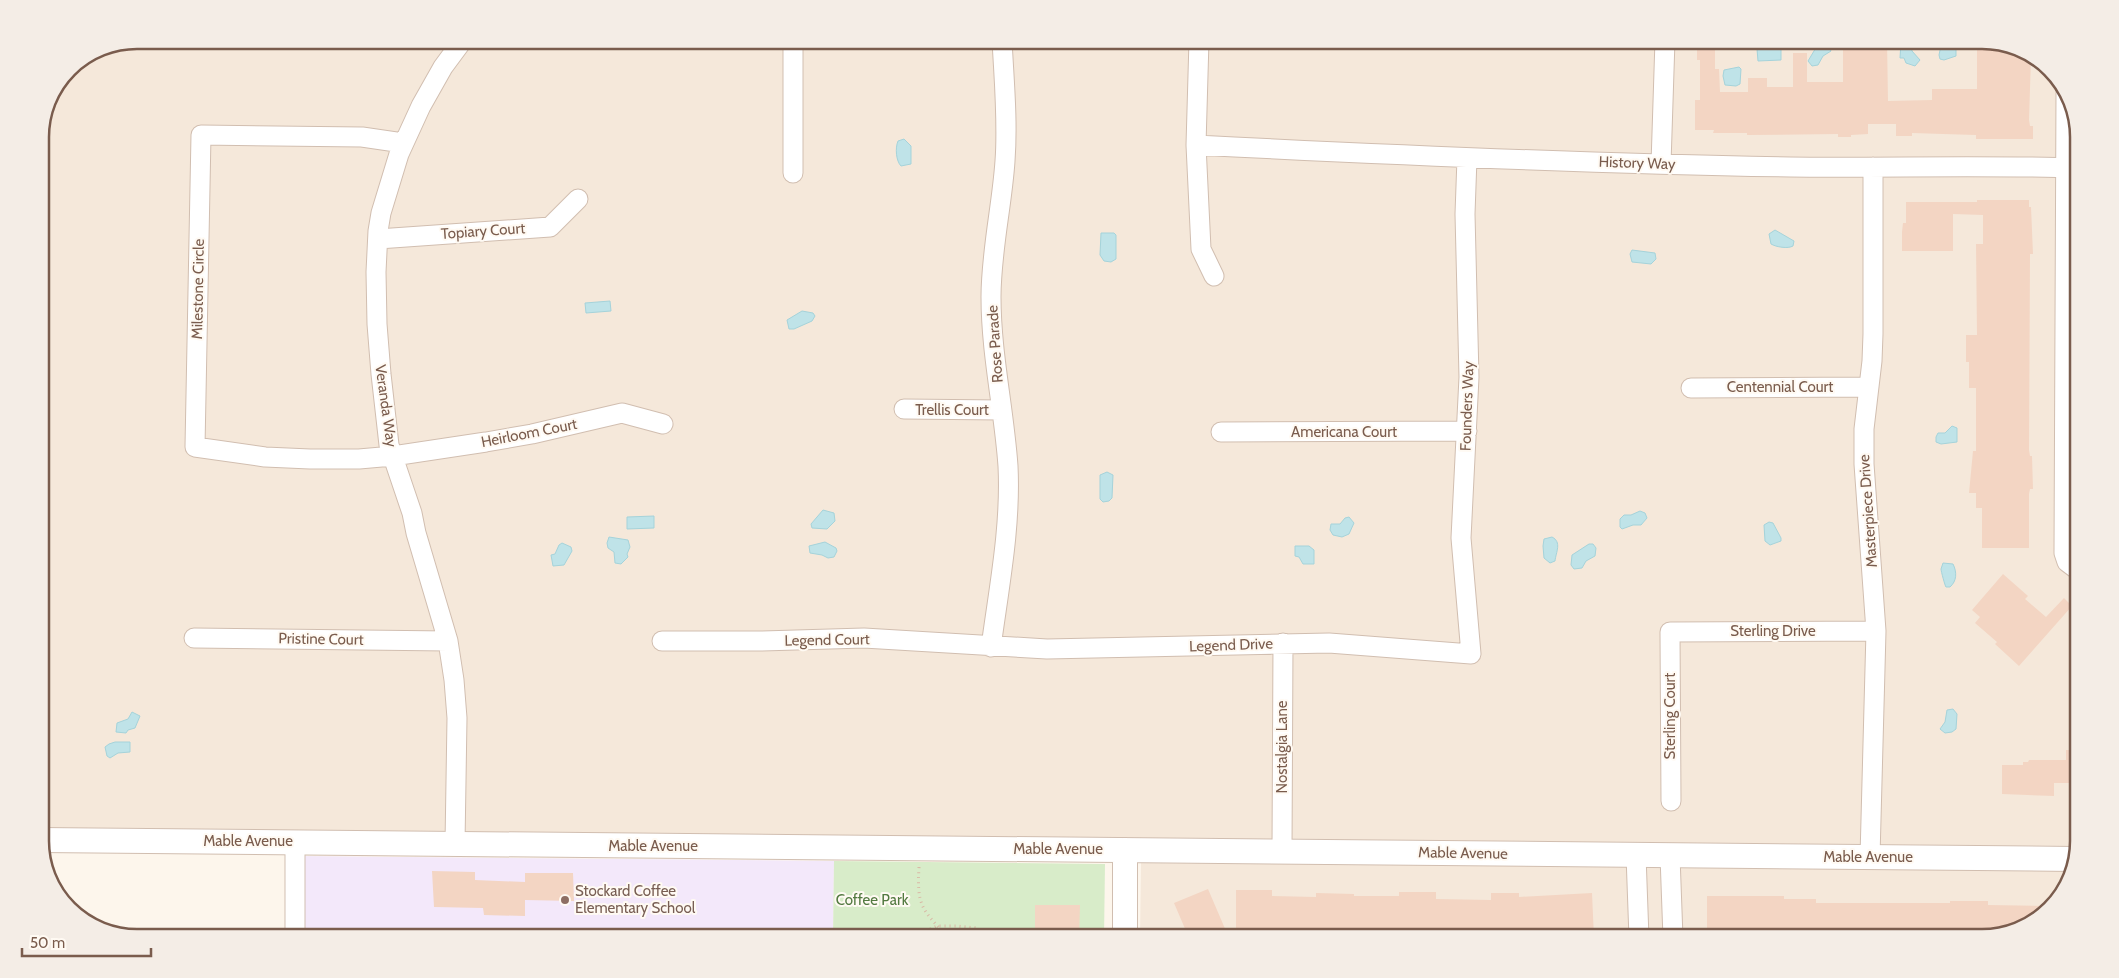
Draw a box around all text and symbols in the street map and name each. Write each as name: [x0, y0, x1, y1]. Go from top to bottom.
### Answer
street label: History Way: [1598, 153, 1676, 173]
street label: Topiary Court: [440, 219, 526, 243]
street label: Milestone Circle: [188, 238, 208, 339]
street label: Rose Parade: [983, 304, 1007, 383]
street label: Founders Way: [1456, 360, 1478, 451]
street label: Veranda Way: [371, 364, 401, 449]
street label: Centennial Court: [1727, 378, 1833, 396]
street label: Trellis Court: [915, 401, 989, 419]
street label: Heirloom Court: [479, 415, 579, 451]
street label: Americana Court: [1291, 423, 1397, 441]
street label: Masterpiece Drive: [1855, 453, 1881, 568]
street label: Sterling Drive: [1730, 622, 1816, 640]
street label: Pristine Court: [278, 629, 364, 649]
street label: Legend Court: [784, 630, 870, 650]
street label: Legend Drive: [1189, 635, 1274, 655]
street label: Sterling Court: [1661, 673, 1679, 759]
street label: Nostalgia Lane: [1273, 700, 1291, 793]
street label: Mable Avenue: [203, 832, 293, 850]
street label: Mable Avenue: [608, 837, 698, 855]
street label: Mable Avenue: [1013, 840, 1103, 858]
street label: Mable Avenue: [1418, 843, 1508, 863]
street label: Mable Avenue: [1823, 848, 1913, 866]
place label: Stockard Coffee Elementary School: [575, 882, 696, 917]
park label: Coffee Park: [836, 891, 909, 909]
marker: Stockard Coffee Elementary School: [559, 894, 571, 906]
scale bar: [22, 926, 151, 958]
text: 50 m: [30, 934, 65, 952]

